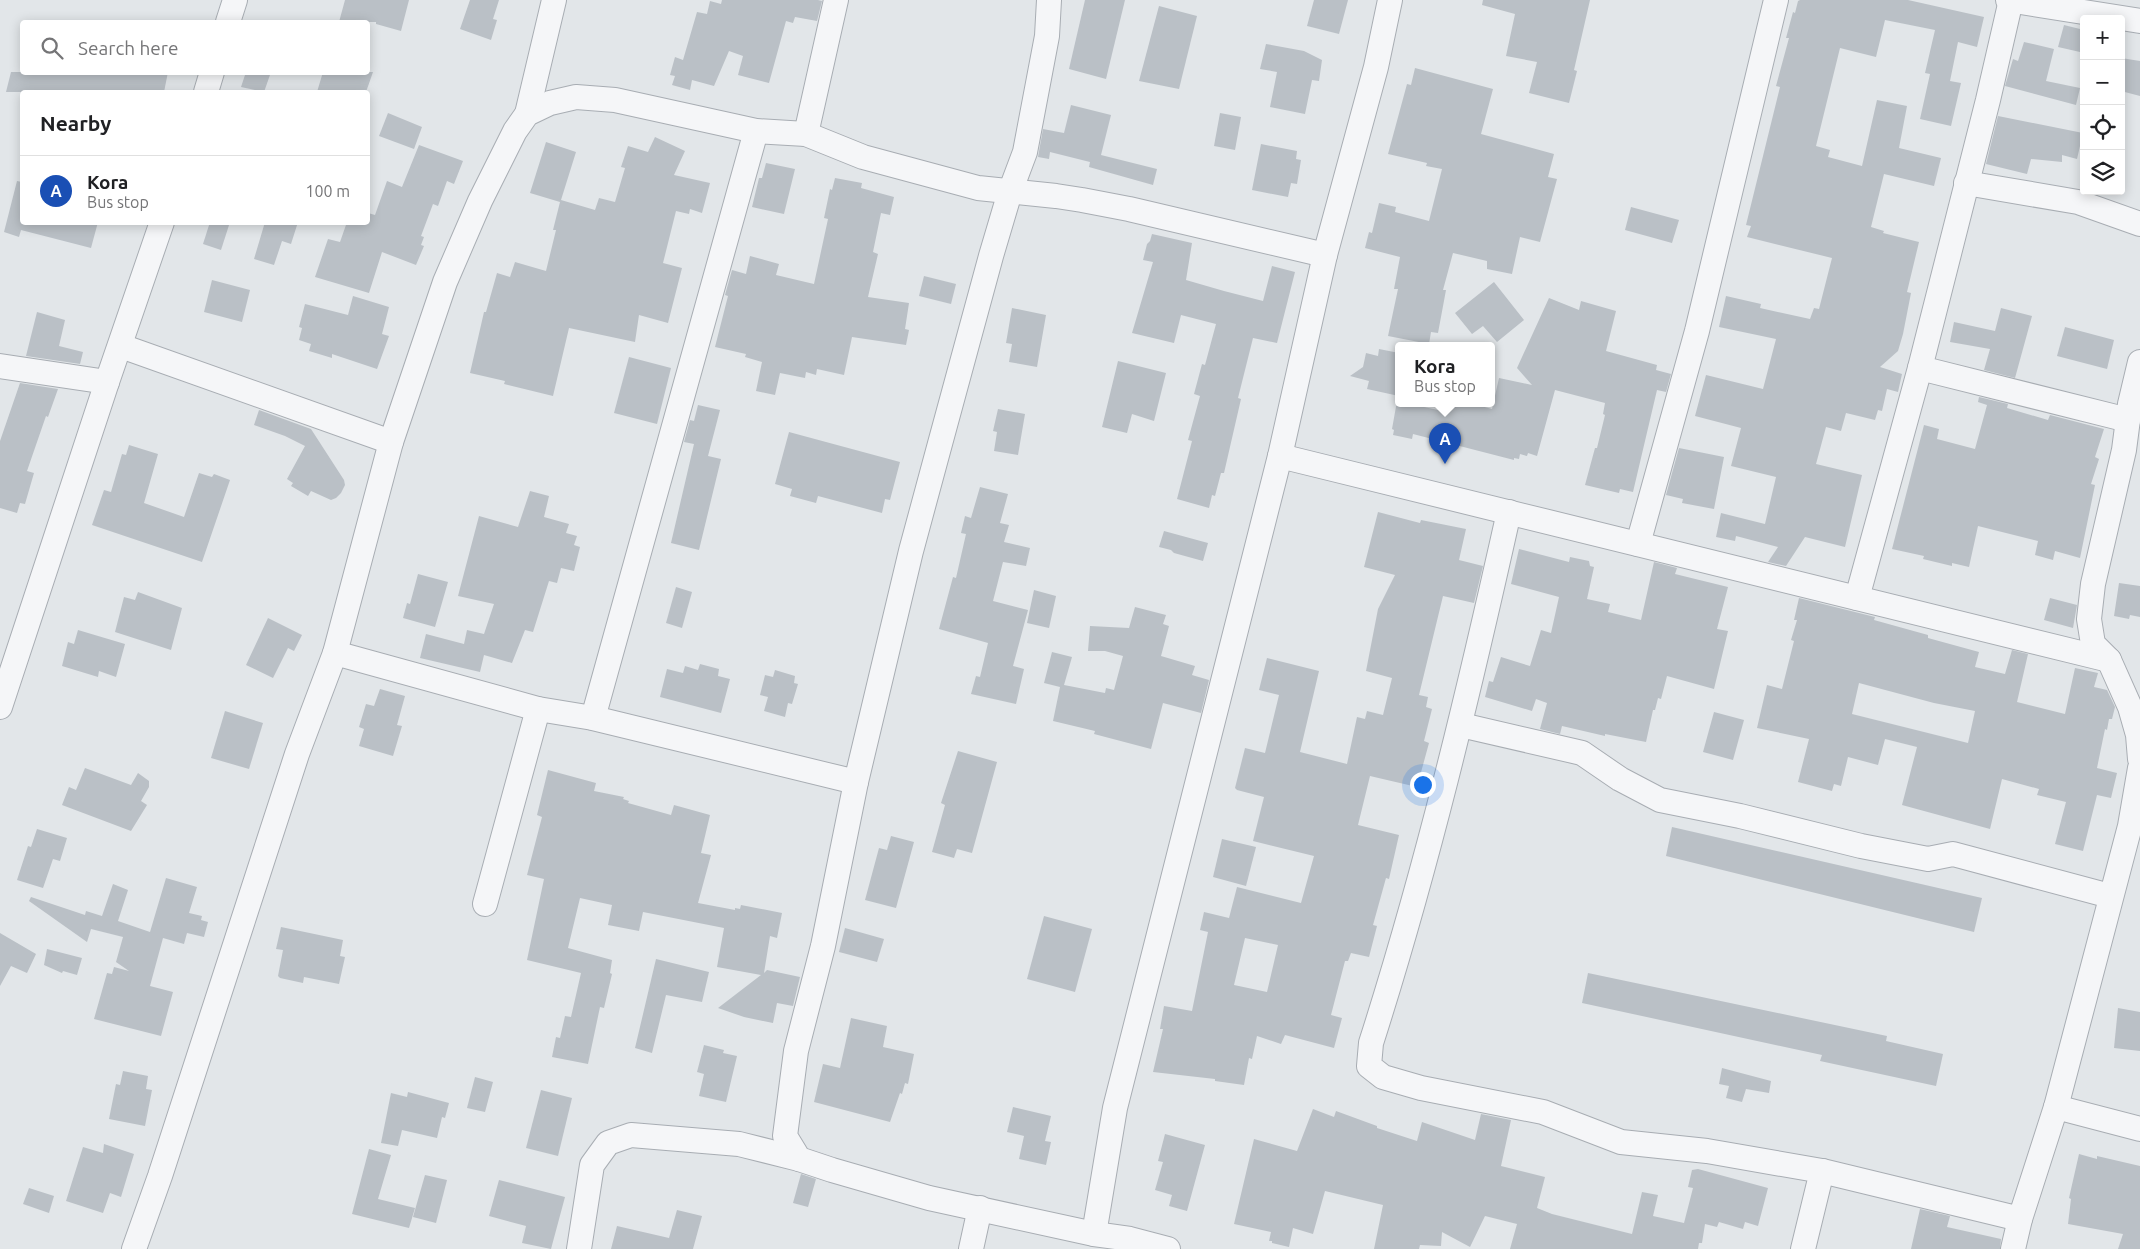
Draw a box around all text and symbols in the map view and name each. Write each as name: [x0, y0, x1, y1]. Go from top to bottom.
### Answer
map controls: [2080, 15, 2125, 195]
button: +: [2080, 15, 2125, 60]
search box: [20, 20, 370, 75]
icon: search: [38, 34, 66, 62]
text: Search here: [78, 37, 178, 59]
button: −: [2080, 60, 2125, 105]
button: locate: [2080, 105, 2125, 150]
text: Nearby: [40, 111, 111, 135]
button: layers: [2080, 150, 2125, 195]
text: Kora: [87, 171, 128, 193]
text: A: [50, 182, 62, 200]
text: 100 m: [305, 182, 350, 200]
text: Bus stop: [87, 193, 149, 211]
popup: [1395, 342, 1495, 407]
text: Kora: [1414, 355, 1456, 377]
text: Bus stop: [1414, 377, 1476, 395]
pin: A: [1429, 423, 1461, 464]
your location: [1410, 772, 1436, 798]

